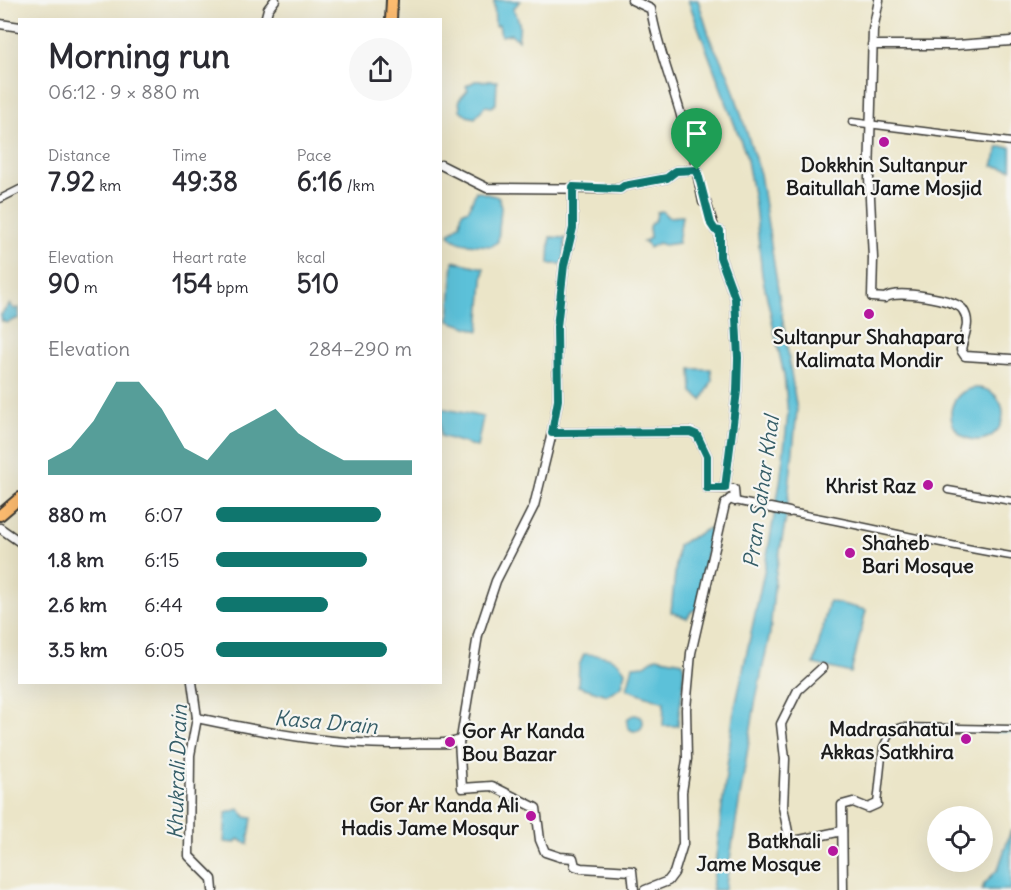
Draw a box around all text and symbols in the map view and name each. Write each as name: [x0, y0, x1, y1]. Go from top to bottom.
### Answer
text: Morning run: [48, 35, 230, 77]
button: share: [349, 38, 412, 101]
text: 06:12 · 9 × 880 m: [48, 79, 200, 104]
pin: [671, 108, 722, 170]
icon: arrive: [680, 117, 713, 150]
marker: Dokkhin Sultanpur Baitullah Jame Mosjid: [877, 135, 891, 149]
text: Distance: [48, 145, 110, 165]
text: Time: [172, 145, 207, 165]
text: Pace: [297, 145, 331, 165]
place label: Dokkhin Sultanpur Baitullah Jame Mosjid: [786, 152, 982, 200]
text: 7.92: [48, 165, 95, 198]
text: 49:38: [172, 165, 238, 198]
text: 6:16: [297, 165, 343, 198]
text: km: [95, 175, 121, 195]
text: /km: [343, 175, 375, 195]
text: Elevation: [48, 247, 114, 267]
text: Heart rate: [172, 247, 247, 267]
text: kcal: [297, 247, 325, 267]
text: 90: [48, 267, 80, 300]
text: 154: [172, 267, 213, 300]
text: 510: [297, 267, 339, 300]
text: m: [80, 277, 98, 297]
text: bpm: [213, 277, 248, 297]
marker: Sultanpur Shahapara Kalimata Mondir: [862, 307, 876, 321]
place label: Sultanpur Shahapara Kalimata Mondir: [773, 324, 966, 372]
text: Elevation: [48, 336, 130, 361]
text: 284–290 m: [309, 336, 412, 361]
water label: Pran Sahar Khal: [737, 411, 785, 570]
place label: Khrist Raz: [825, 473, 916, 498]
marker: Khrist Raz: [921, 478, 935, 492]
text: 880 m: [48, 502, 107, 527]
text: 6:07: [144, 502, 183, 527]
place label: Shaheb Bari Mosque: [862, 530, 974, 578]
marker: Shaheb Bari Mosque: [843, 546, 857, 560]
text: 1.8 km: [48, 547, 104, 572]
text: 6:15: [144, 547, 180, 572]
text: 2.6 km: [48, 592, 107, 617]
text: 6:44: [144, 592, 183, 617]
text: 3.5 km: [48, 637, 108, 662]
text: 6:05: [144, 637, 185, 662]
water label: Khukrali Drain: [161, 703, 193, 840]
water label: Kasa Drain: [273, 704, 380, 740]
place label: Madrasahatul Akkas Satkhira: [821, 716, 955, 764]
place label: Gor Ar Kanda Bou Bazar: [462, 718, 585, 766]
marker: Madrasahatul Akkas Satkhira: [959, 732, 973, 746]
marker: Gor Ar Kanda Bou Bazar: [443, 735, 457, 749]
place label: Gor Ar Kanda Ali Hadis Jame Mosqur: [341, 792, 520, 840]
map controls: [927, 806, 993, 872]
button: locate: [927, 806, 993, 872]
marker: Gor Ar Kanda Ali Hadis Jame Mosqur: [524, 809, 538, 823]
place label: Batkhali Jame Mosque: [697, 828, 821, 876]
marker: Batkhali Jame Mosque: [826, 844, 840, 858]

